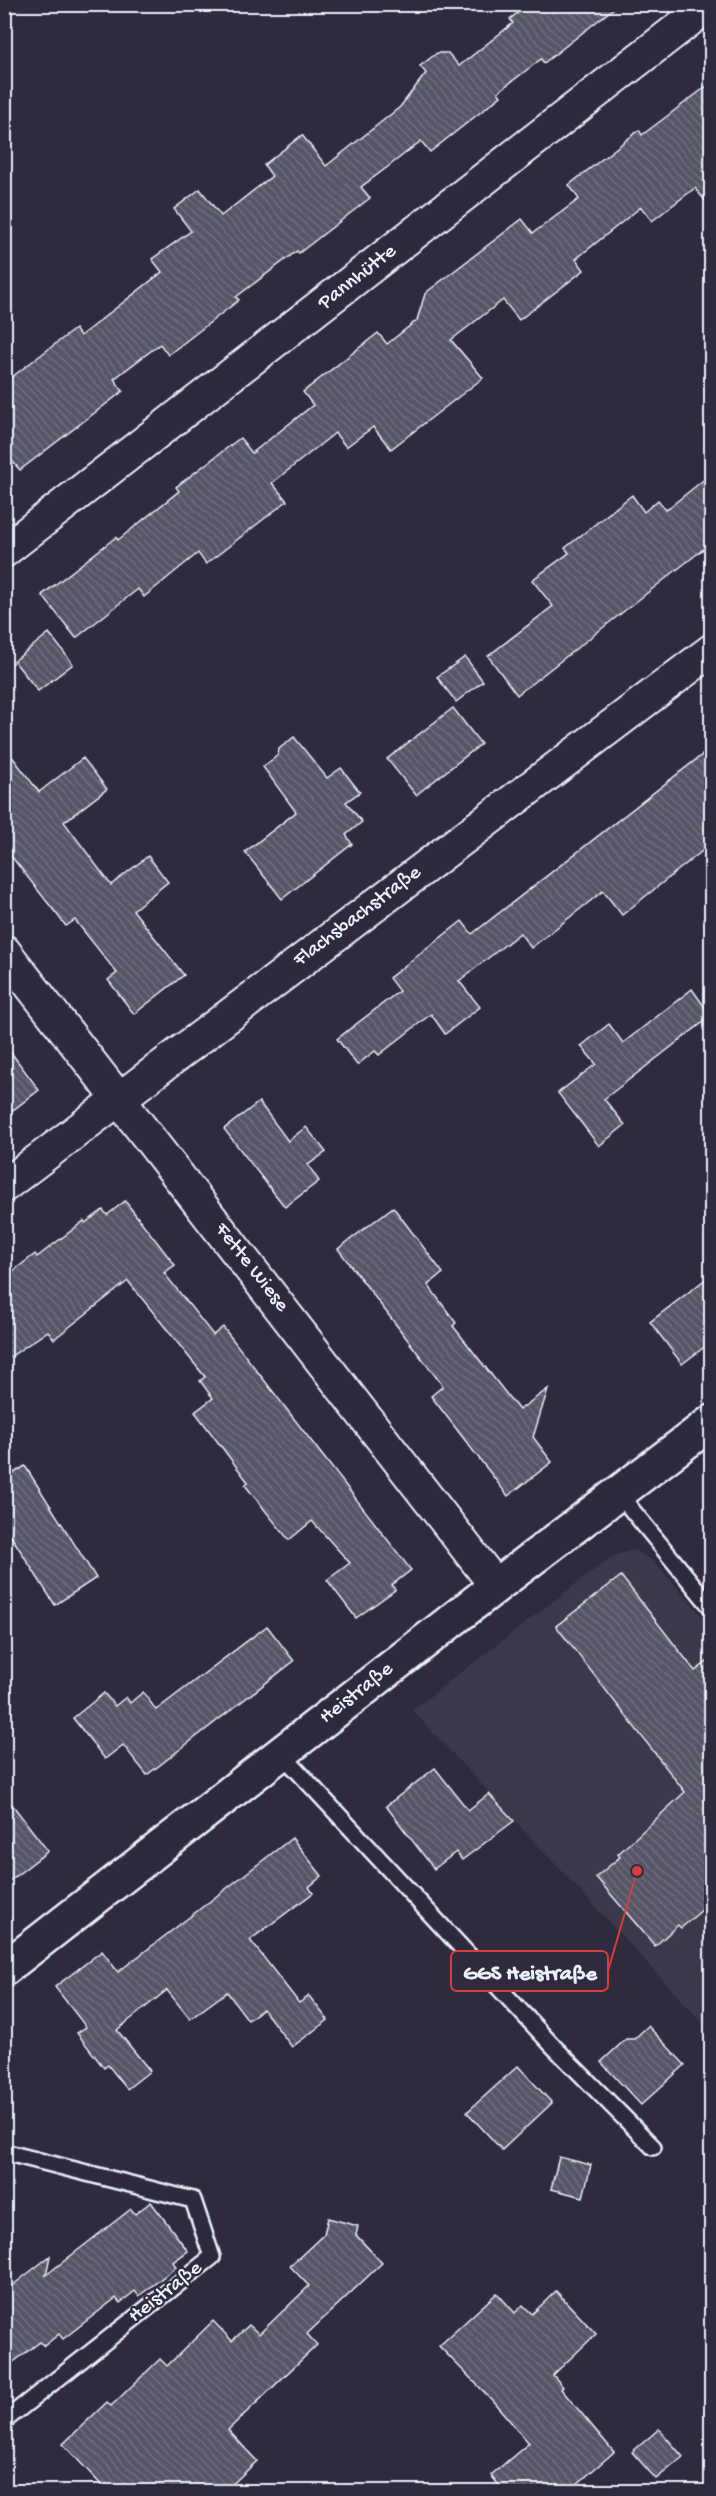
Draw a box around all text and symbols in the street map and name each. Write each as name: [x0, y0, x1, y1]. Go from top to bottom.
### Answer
street label: Pannhütte: [313, 239, 403, 317]
street label: Flachsbachstraße: [288, 860, 428, 974]
street label: Fette Wiese: [208, 1218, 294, 1319]
street label: Heistraße: [315, 1657, 400, 1730]
callout: GGS Heistraße: [451, 1951, 608, 1991]
text: GGS Heistraße: [463, 1962, 597, 1988]
street label: Heistraße: [124, 2256, 209, 2329]

